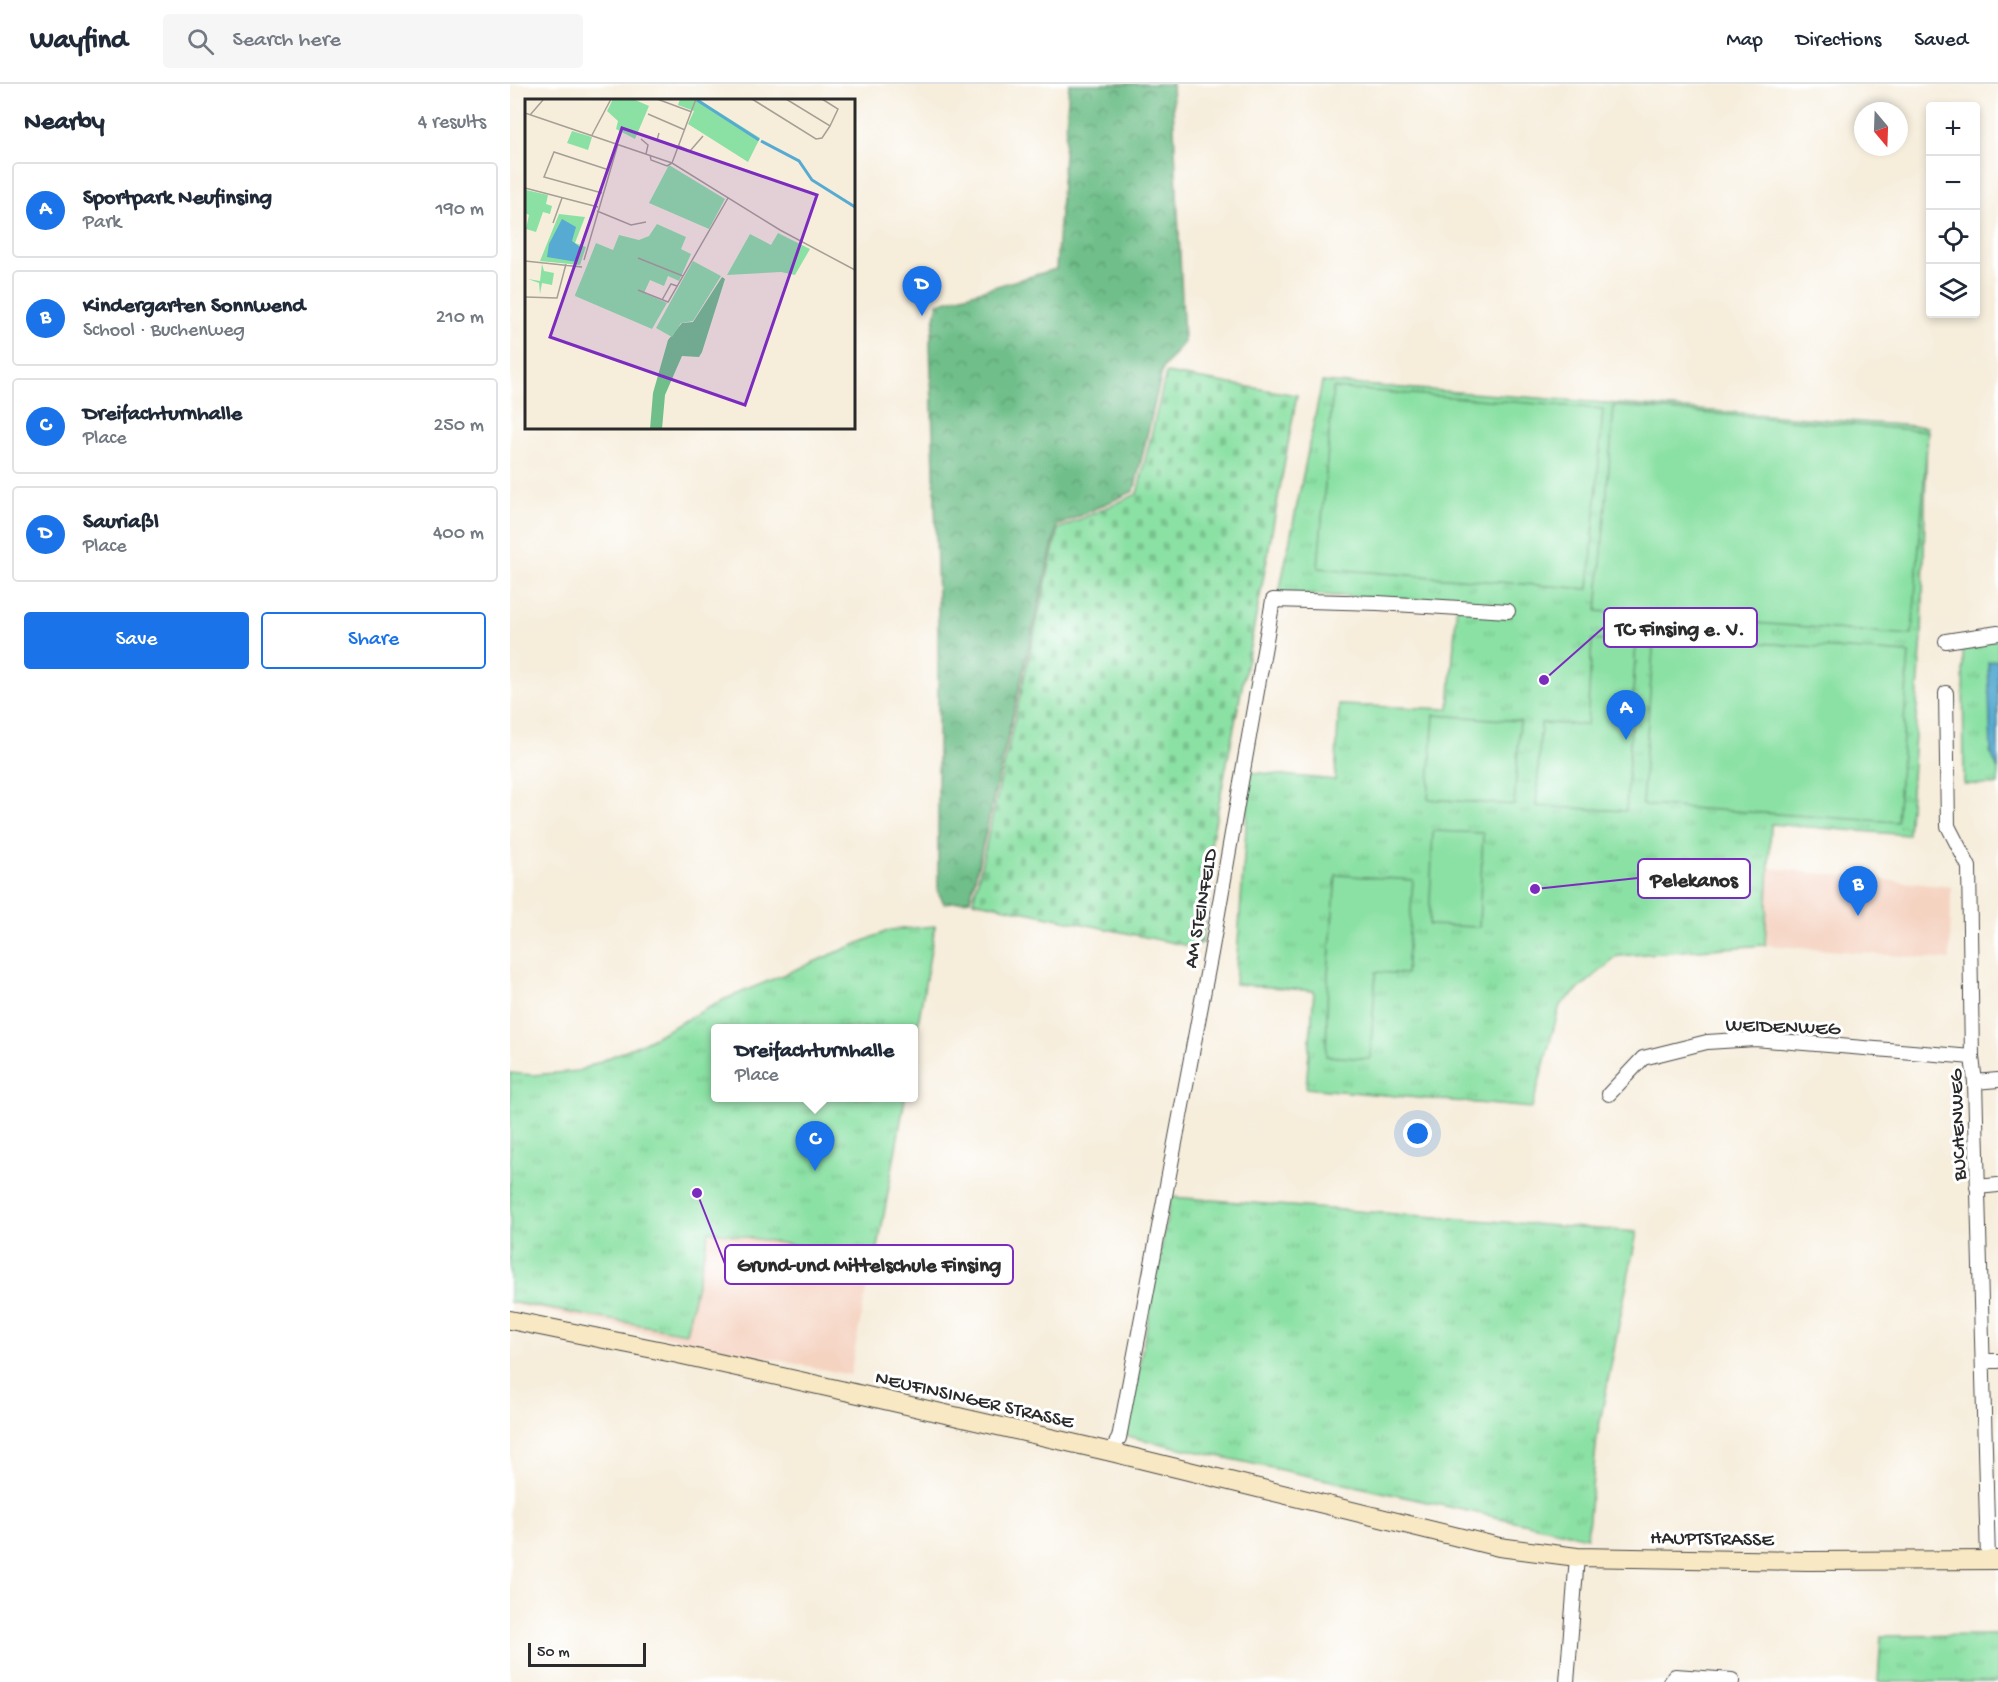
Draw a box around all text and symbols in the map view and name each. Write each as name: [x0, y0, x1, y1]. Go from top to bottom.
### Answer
search box: [163, 14, 583, 68]
text: Wayfind: [30, 25, 127, 58]
icon: search: [184, 25, 217, 58]
text: Search here: [232, 28, 341, 54]
text: Map: [1726, 29, 1763, 54]
text: Directions: [1796, 29, 1881, 54]
text: Saved: [1914, 29, 1968, 54]
inset map: [525, 99, 855, 429]
north arrow: [1854, 102, 1908, 156]
map controls: [1926, 102, 1980, 318]
button: +: [1926, 102, 1980, 156]
text: Nearby: [24, 108, 105, 139]
text: 4 results: [418, 112, 486, 135]
button: −: [1926, 156, 1980, 210]
text: Sportpark Neufinsing: [83, 186, 272, 212]
text: A: [40, 199, 51, 222]
text: 190 m: [436, 199, 484, 222]
button: locate: [1926, 210, 1980, 264]
text: Park: [83, 212, 121, 235]
button: layers: [1926, 264, 1980, 318]
pin: D: [902, 266, 942, 316]
text: Kindergarten Sonnwend: [83, 294, 305, 320]
text: B: [40, 307, 51, 330]
text: 210 m: [436, 307, 484, 330]
text: School · Buchenweg: [83, 320, 245, 343]
text: Dreifachturnhalle: [83, 402, 242, 428]
text: C: [40, 415, 51, 438]
text: 250 m: [433, 415, 484, 438]
text: Place: [83, 428, 127, 451]
text: Sauriaßl: [83, 510, 159, 536]
text: D: [39, 523, 52, 546]
text: 400 m: [433, 523, 484, 546]
text: Place: [83, 536, 127, 559]
callout: TC Finsing e. V.: [1604, 608, 1757, 647]
button: Save: [24, 612, 249, 669]
button: Share: [261, 612, 486, 669]
text: TC Finsing e. V.: [1613, 619, 1745, 644]
pin: A: [1606, 690, 1646, 740]
street label: AM STEINFELD: [1181, 846, 1224, 970]
callout: Pelekanos: [1638, 859, 1750, 898]
pin: B: [1838, 866, 1878, 916]
text: Pelekanos: [1649, 870, 1739, 895]
street label: WEIDENWEG: [1725, 1015, 1842, 1042]
popup: [711, 1024, 918, 1102]
text: Dreifachturnhalle: [735, 1039, 894, 1065]
text: Place: [735, 1065, 779, 1088]
street label: BUCHENWEG: [1946, 1067, 1973, 1182]
your location: [1403, 1119, 1432, 1148]
pin: C: [796, 1122, 834, 1171]
callout: Grund-und Mittelschule Finsing: [725, 1245, 1013, 1284]
text: Grund-und Mittelschule Finsing: [737, 1255, 1001, 1280]
street label: NEUFINSINGER STRASSE: [873, 1367, 1077, 1436]
street label: HAUPTSTRASSE: [1650, 1528, 1776, 1553]
scale bar: [528, 1640, 646, 1668]
text: 50 m: [537, 1644, 570, 1663]

